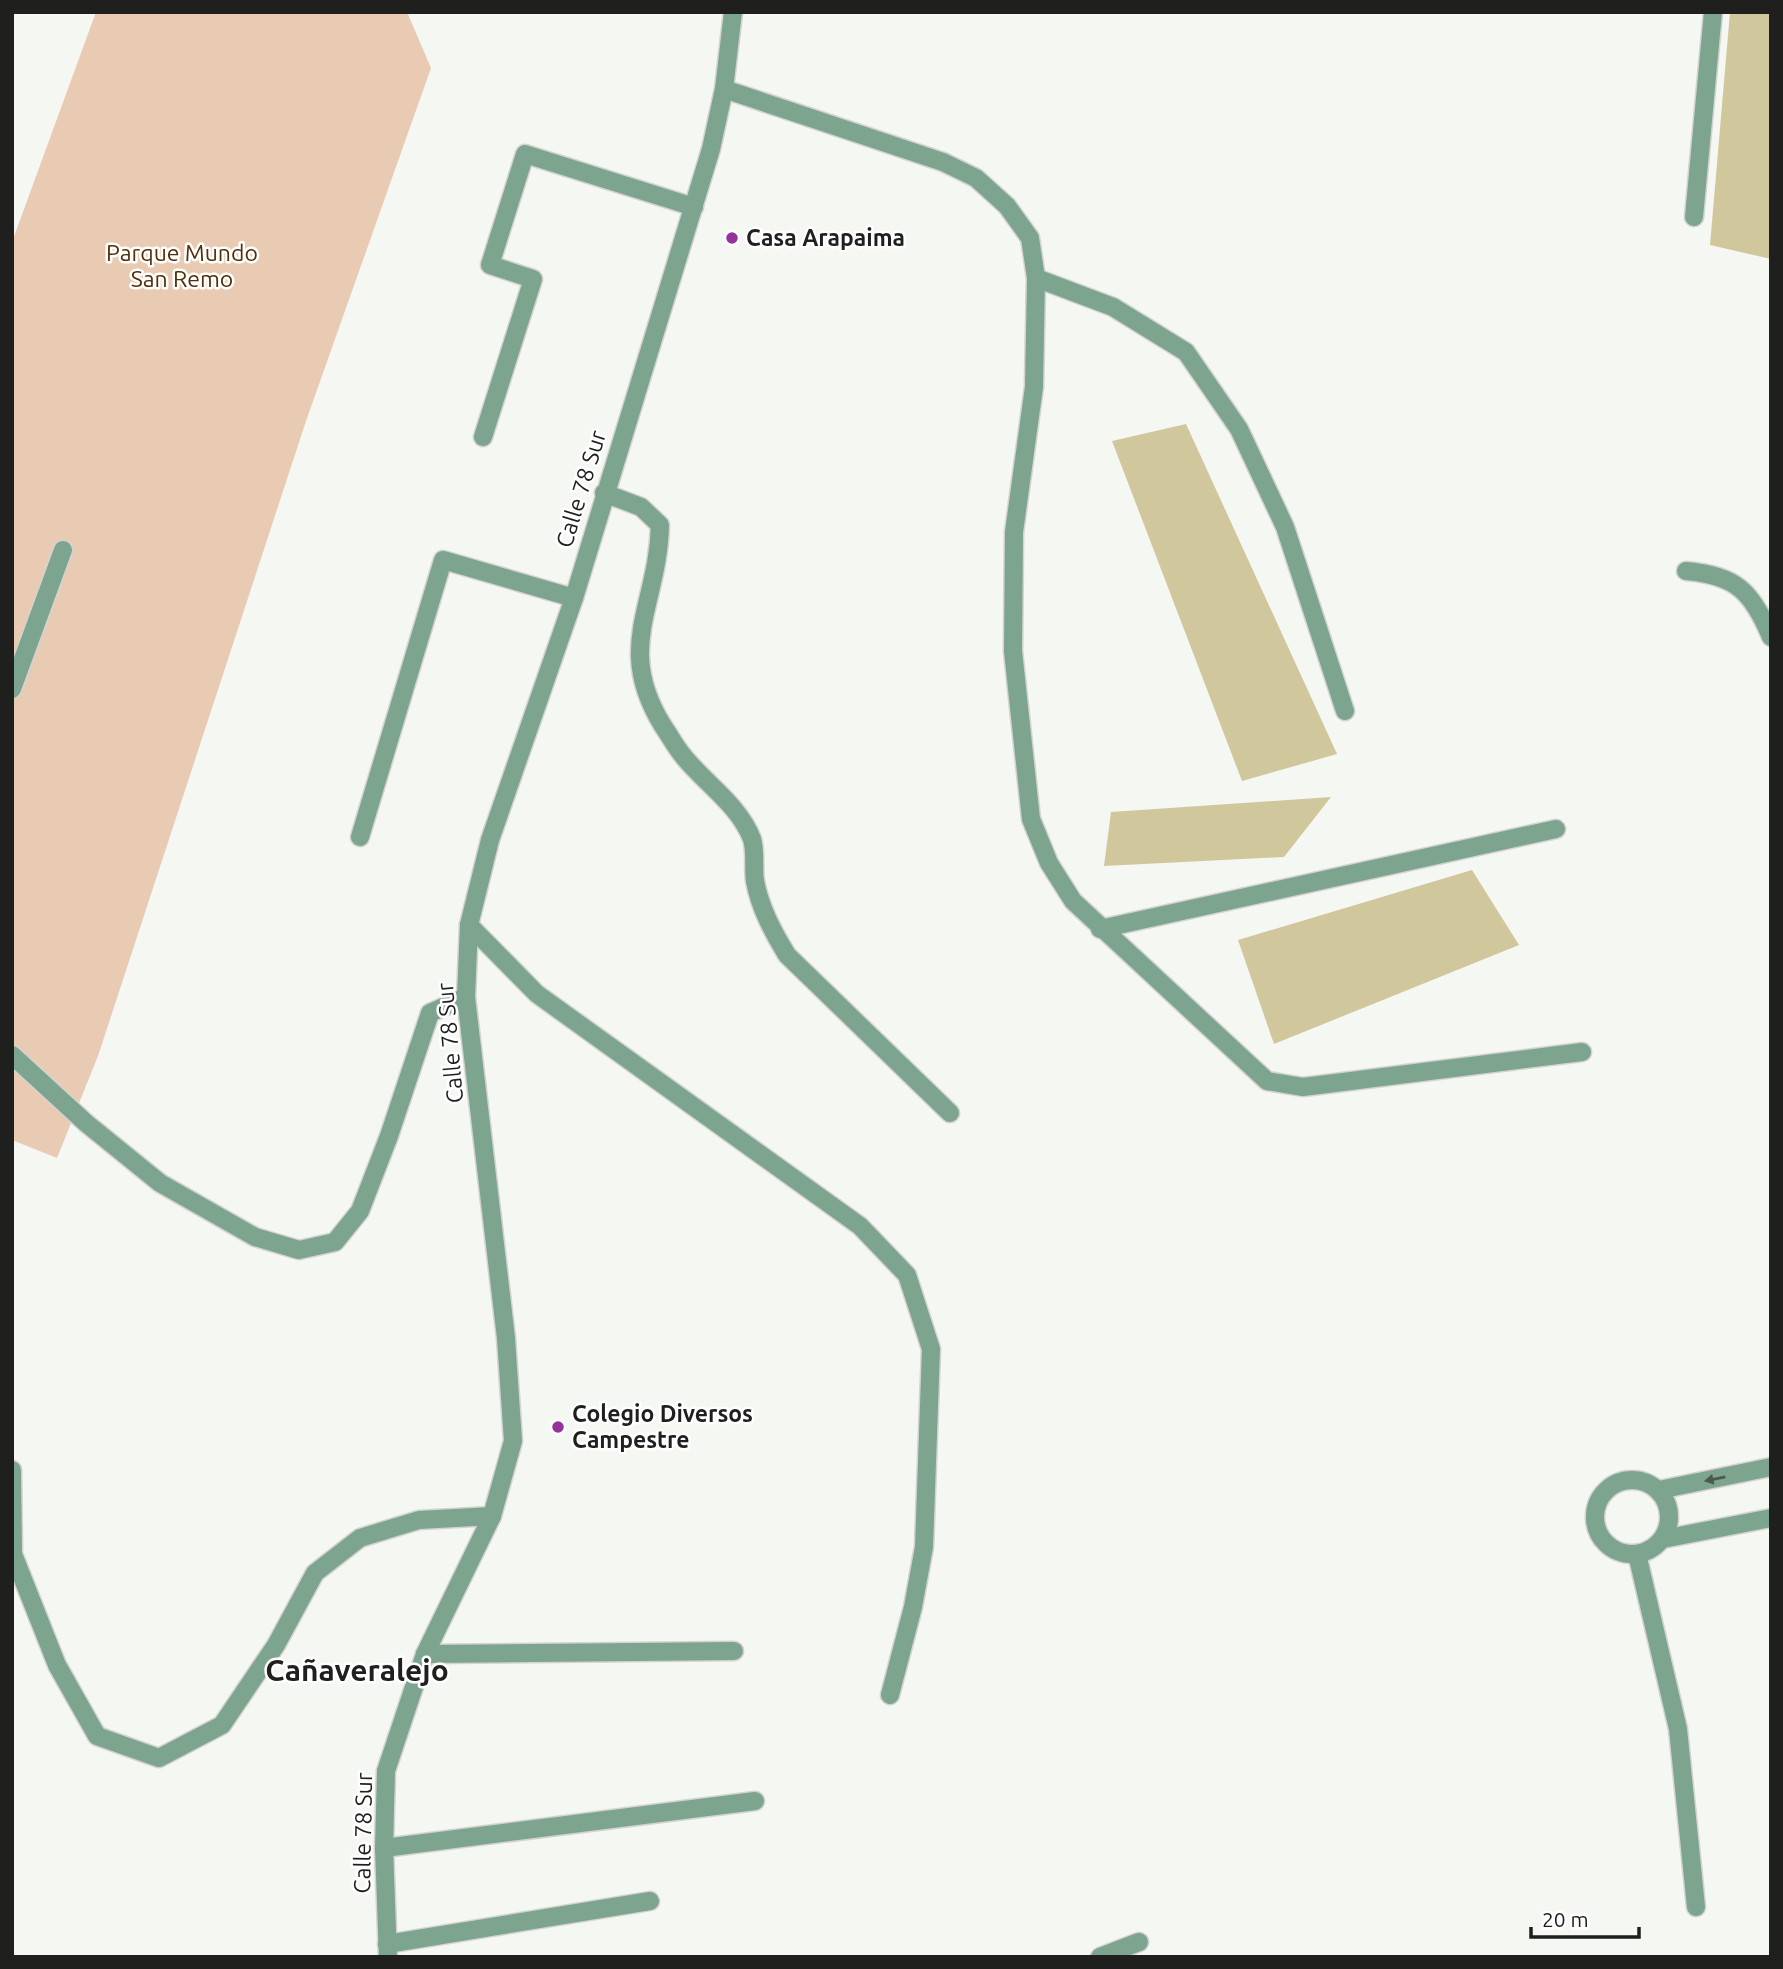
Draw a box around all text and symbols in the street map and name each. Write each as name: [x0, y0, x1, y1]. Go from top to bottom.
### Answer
place label: Casa Arapaima: [746, 225, 905, 250]
marker: Casa Arapaima: [724, 230, 740, 246]
park label: Parque Mundo San Remo: [106, 240, 258, 291]
street label: Calle 78 Sur: [551, 427, 610, 550]
street label: Calle 78 Sur: [432, 981, 467, 1104]
place label: Colegio Diversos Campestre: [572, 1401, 753, 1452]
marker: Colegio Diversos Campestre: [550, 1419, 566, 1435]
one-way arrow: [1704, 1473, 1726, 1484]
district label: Cañaveralejo: [265, 1653, 449, 1687]
street label: Calle 78 Sur: [349, 1772, 376, 1894]
scale bar: [1531, 1896, 1640, 1940]
text: 20 m: [1542, 1907, 1589, 1931]

